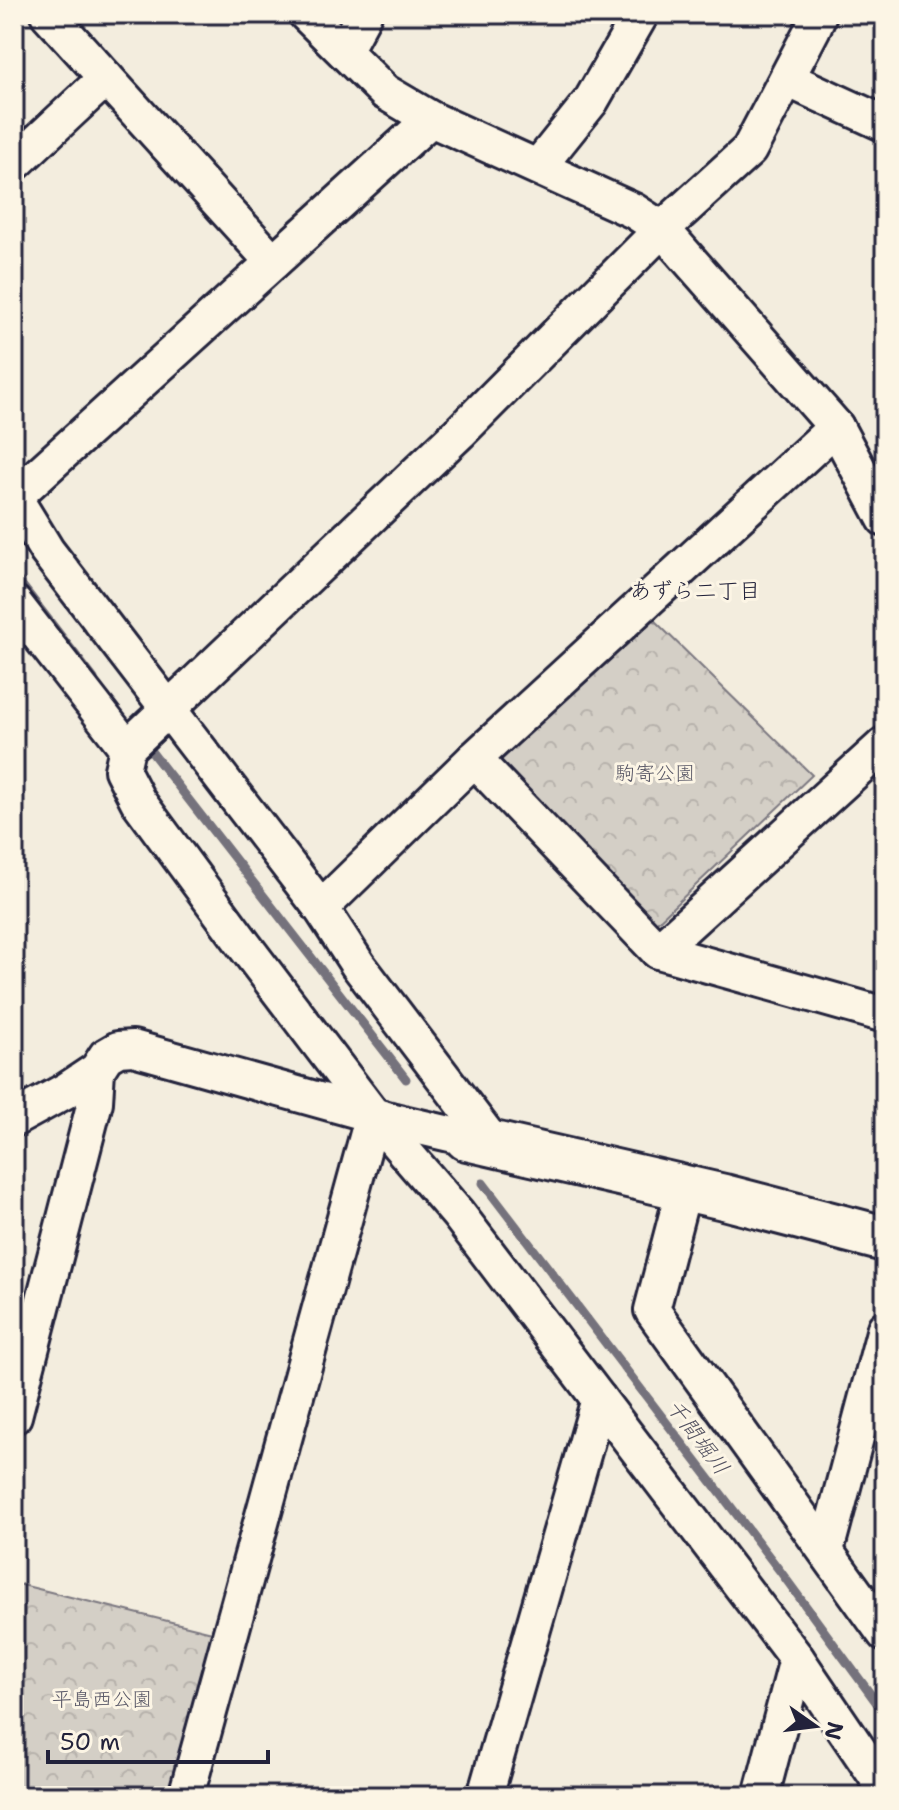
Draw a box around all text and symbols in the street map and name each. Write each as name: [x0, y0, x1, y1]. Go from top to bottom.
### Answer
district label: あずら二丁目: [629, 576, 761, 605]
park label: 駒寄公園: [615, 760, 695, 786]
water label: 千間堀川: [660, 1393, 736, 1481]
park label: 平島西公園: [52, 1686, 152, 1712]
north arrow: [775, 1686, 855, 1766]
scale bar: [48, 1714, 268, 1764]
text: N: [818, 1719, 850, 1743]
text: 50 m: [60, 1726, 120, 1758]

